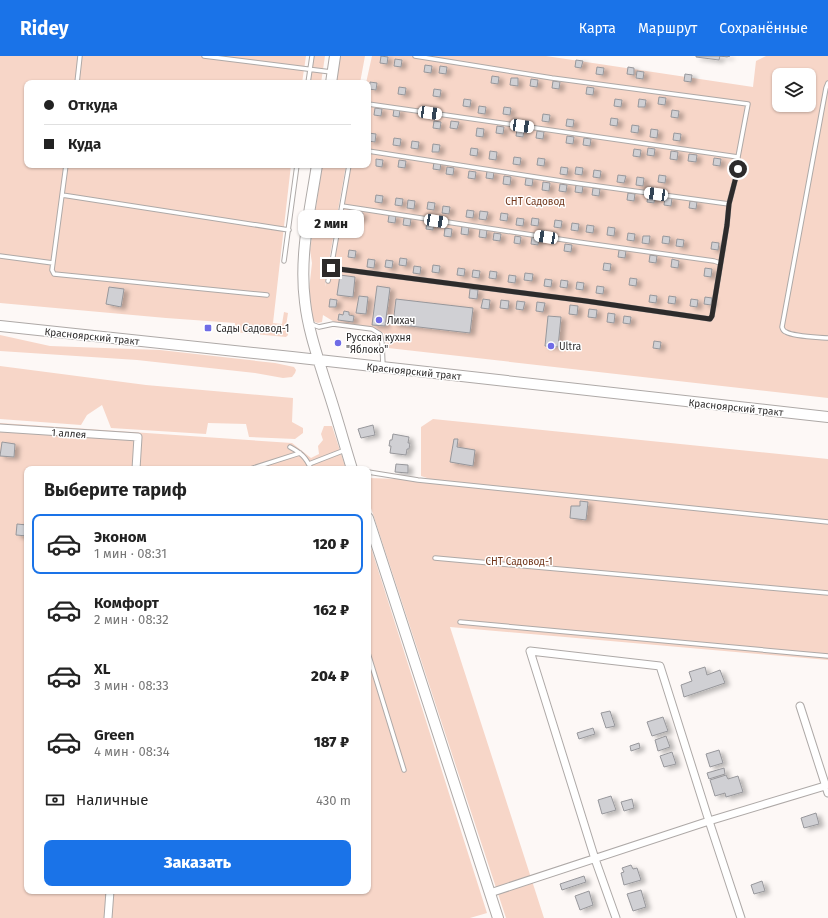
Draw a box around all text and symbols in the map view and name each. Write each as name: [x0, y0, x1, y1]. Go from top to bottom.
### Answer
text: Ridey: [20, 17, 69, 40]
text: Карта: [579, 20, 616, 37]
text: Маршрут: [638, 20, 697, 37]
text: Сохранённые: [719, 20, 808, 37]
map controls: [772, 68, 816, 112]
button: layers: [772, 68, 816, 112]
text: Откуда: [68, 96, 118, 114]
car: [417, 105, 443, 121]
car: [509, 118, 535, 134]
text: Куда: [68, 135, 101, 153]
route start: [729, 160, 747, 178]
car: [643, 186, 669, 202]
park label: СНТ Садовод: [505, 196, 565, 208]
callout: 2 мин: [298, 210, 364, 238]
car: [423, 213, 449, 229]
text: 2 мин: [314, 216, 348, 231]
car: [533, 229, 559, 245]
route end: [322, 259, 340, 277]
marker: Лихач: [374, 315, 384, 325]
place label: Лихач: [387, 315, 415, 327]
marker: Сады Садовод-1: [203, 323, 213, 333]
place label: Сады Садовод-1: [216, 323, 289, 335]
street label: Красноярский тракт: [44, 326, 140, 348]
place label: Русская кухня "Яблоко": [346, 332, 411, 356]
marker: Русская кухня "Яблоко": [333, 338, 343, 348]
marker: Ultra: [546, 341, 556, 351]
place label: Ultra: [559, 341, 581, 353]
street label: Красноярский тракт: [366, 361, 462, 383]
street label: Красноярский тракт: [688, 397, 784, 419]
street label: 1 аллея: [51, 427, 87, 441]
text: Выберите тариф: [44, 479, 187, 501]
icon: car: [46, 526, 82, 562]
text: Эконом: [94, 528, 147, 546]
text: 120 ₽: [313, 535, 349, 553]
text: 1 мин · 08:31: [94, 546, 167, 561]
park label: СНТ Садовод-1: [485, 556, 553, 568]
icon: car: [46, 592, 82, 628]
text: Комфорт: [94, 594, 159, 612]
text: 162 ₽: [313, 601, 349, 619]
text: 2 мин · 08:32: [94, 612, 169, 627]
icon: car: [46, 658, 82, 694]
text: XL: [94, 660, 110, 678]
text: 204 ₽: [311, 667, 349, 685]
text: 3 мин · 08:33: [94, 678, 169, 693]
icon: car: [46, 724, 82, 760]
text: Green: [94, 726, 134, 744]
text: 187 ₽: [314, 733, 349, 751]
text: 4 мин · 08:34: [94, 744, 170, 759]
icon: cash: [44, 789, 66, 811]
text: Наличные: [76, 791, 148, 809]
text: 430 m: [316, 793, 351, 808]
button: Заказать: [44, 840, 351, 886]

